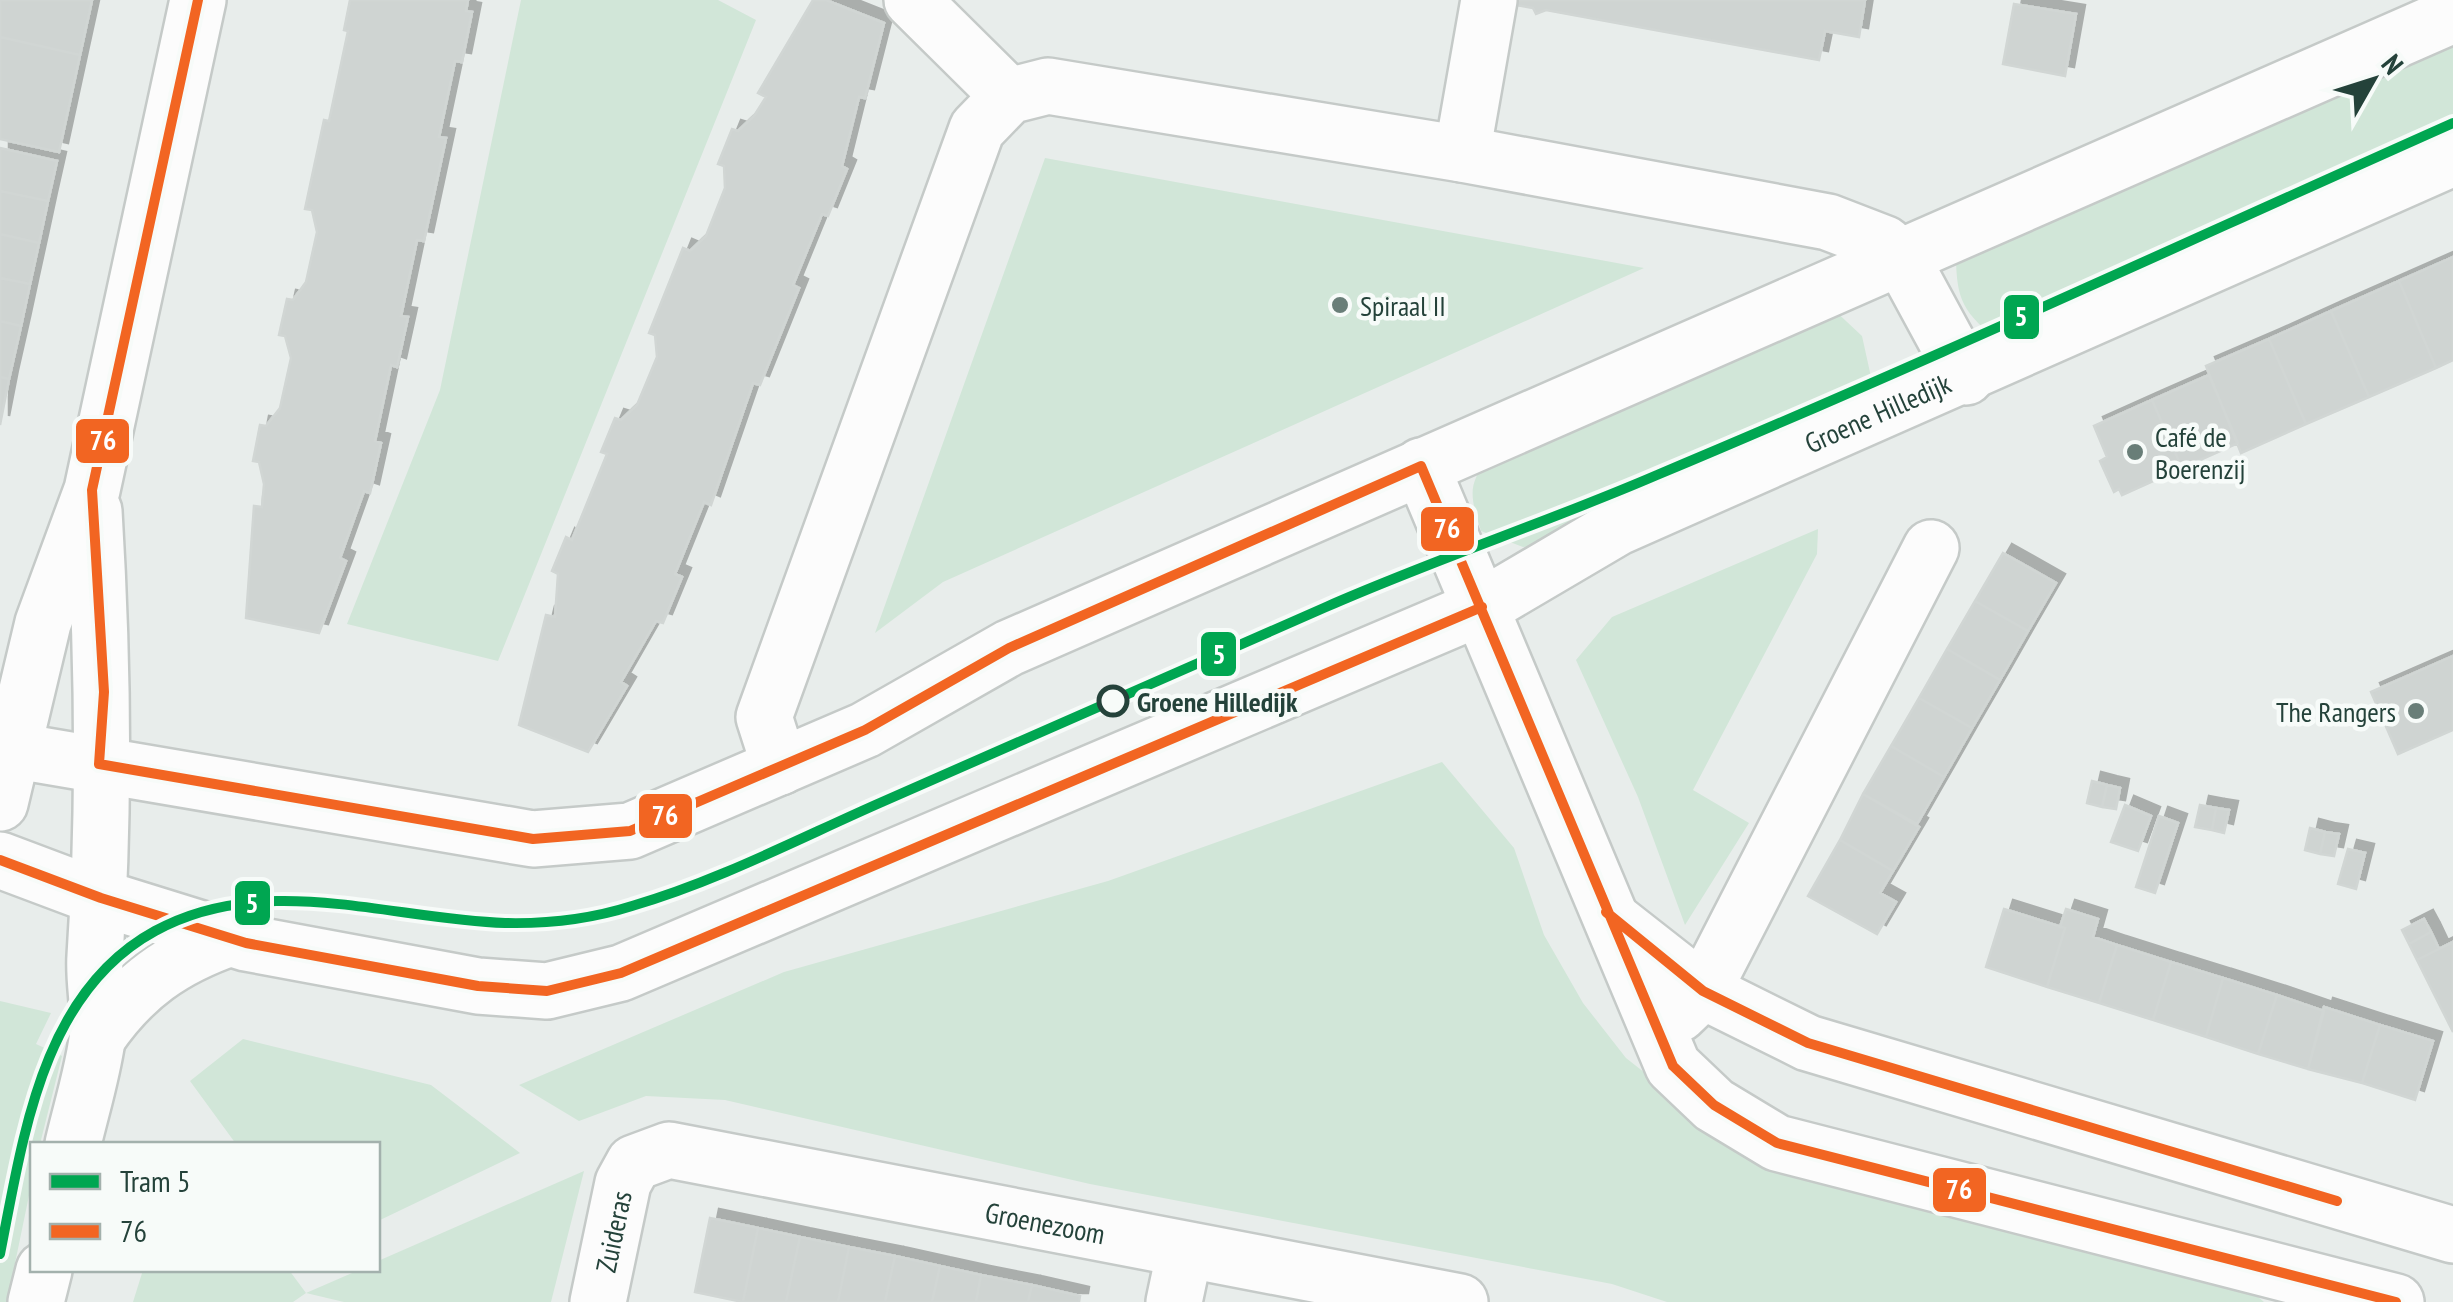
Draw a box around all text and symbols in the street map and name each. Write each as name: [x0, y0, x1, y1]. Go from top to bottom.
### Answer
north arrow: [2323, 30, 2423, 130]
text: N: [2374, 46, 2412, 81]
place label: Spiraal II: [1360, 287, 1446, 324]
line badge: 5: [2002, 293, 2041, 341]
marker: Spiraal II: [1329, 294, 1351, 316]
text: 5: [2014, 297, 2028, 334]
street label: Groene Hilledijk: [1799, 364, 1956, 461]
line badge: 76: [74, 417, 131, 465]
place label: Café de Boerenzij: [2155, 418, 2246, 487]
text: 76: [90, 421, 116, 458]
marker: Café de Boerenzij: [2124, 441, 2146, 463]
line badge: 76: [1419, 505, 1476, 553]
text: 76: [1434, 509, 1460, 546]
line badge: 5: [1199, 630, 1238, 678]
text: 5: [1212, 635, 1226, 672]
place label: Groene Hilledijk: [1137, 683, 1298, 720]
marker: Groene Hilledijk: [1098, 686, 1128, 716]
place label: The Rangers: [2276, 693, 2396, 730]
marker: The Rangers: [2405, 700, 2427, 722]
line badge: 76: [637, 792, 694, 840]
text: 76: [652, 796, 678, 833]
line badge: 5: [233, 879, 272, 927]
text: 5: [245, 884, 259, 921]
legend: [30, 1142, 380, 1272]
text: Tram 5: [120, 1161, 190, 1200]
line badge: 76: [1931, 1166, 1988, 1214]
text: 76: [1946, 1170, 1972, 1207]
street label: Zuideras: [586, 1188, 639, 1276]
street label: Groenezoom: [982, 1193, 1108, 1252]
text: 76: [120, 1211, 147, 1250]

